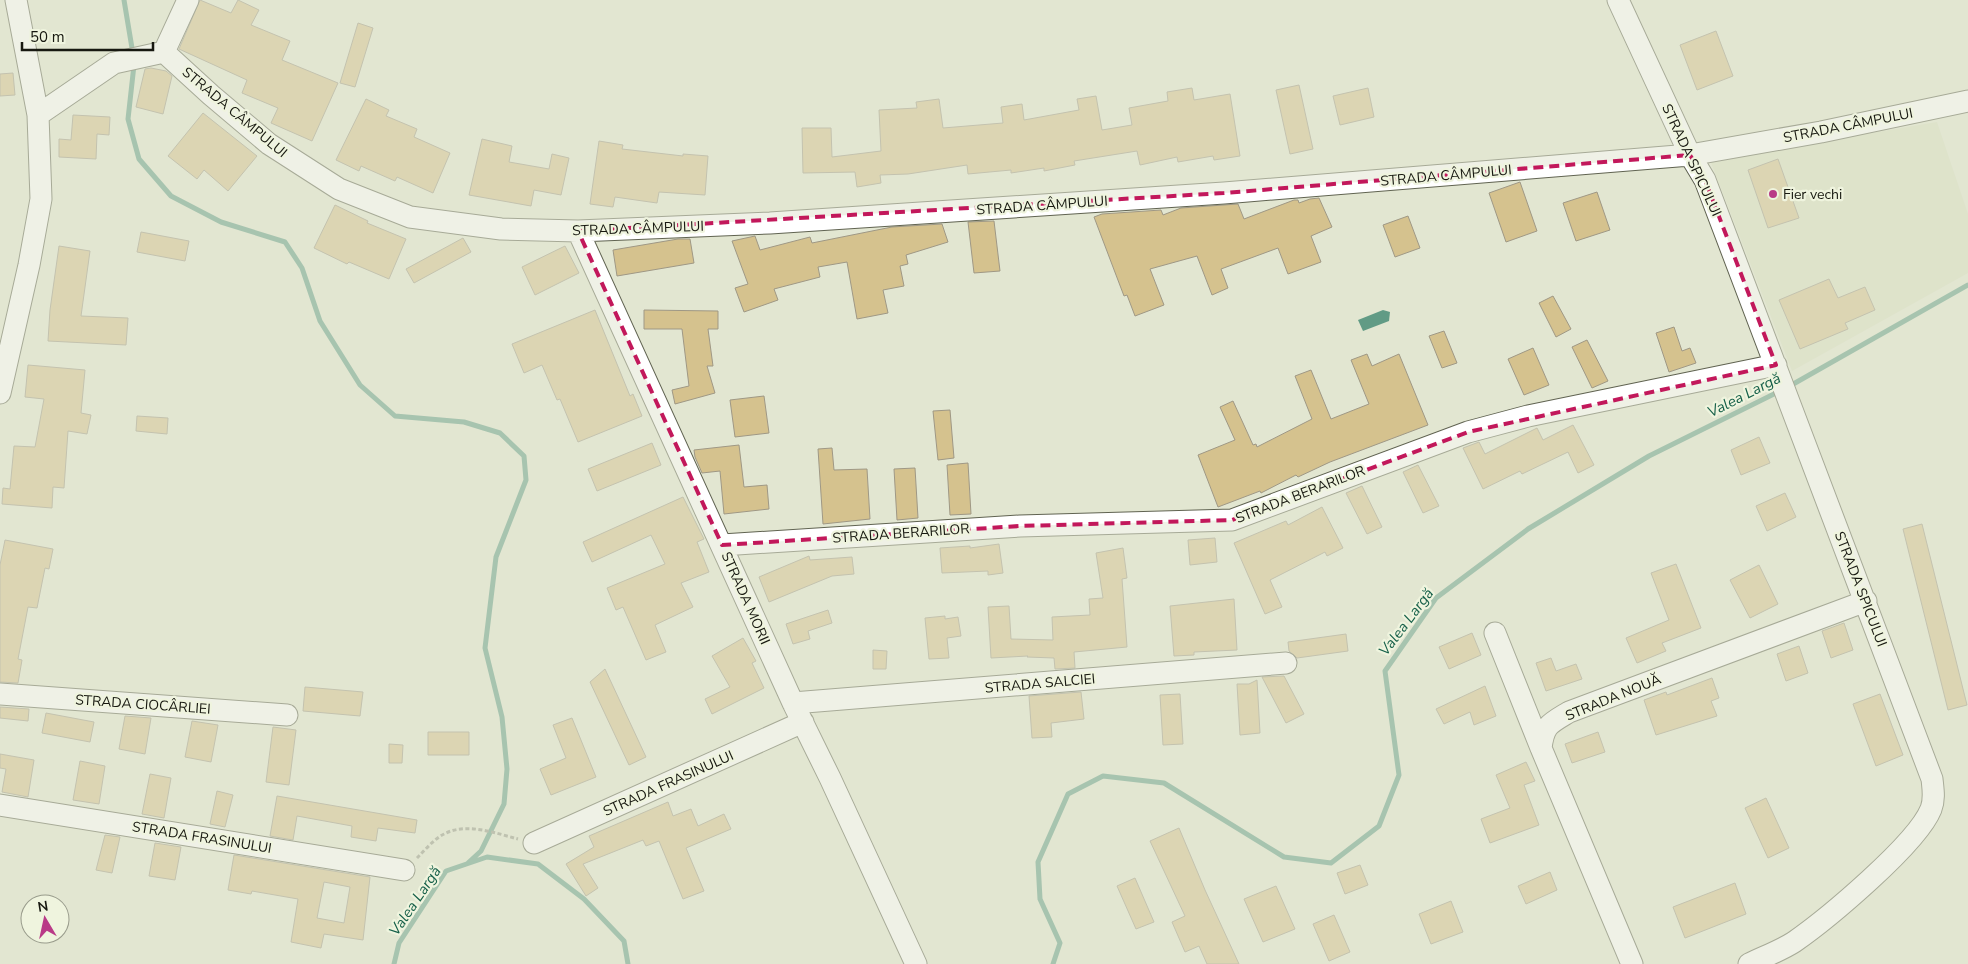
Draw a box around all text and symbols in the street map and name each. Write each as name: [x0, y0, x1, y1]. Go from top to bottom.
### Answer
scale bar: [22, 20, 154, 52]
text: 50 m: [30, 27, 65, 47]
street label: STRADA CÂMPULUI: [178, 63, 291, 162]
street label: STRADA SPICULUI: [1657, 101, 1726, 219]
street label: STRADA CÂMPULUI: [1782, 104, 1915, 147]
street label: STRADA CÂMPULUI: [1380, 160, 1512, 191]
place label: Fier vechi: [1783, 185, 1842, 204]
marker: Fier vechi: [1767, 188, 1779, 200]
street label: STRADA CÂMPULUI: [976, 191, 1108, 220]
street label: STRADA CÂMPULUI: [572, 217, 704, 240]
water label: Valea Largă: [1704, 368, 1784, 422]
street label: STRADA BERARILOR: [1233, 461, 1368, 528]
street label: STRADA BERARILOR: [832, 519, 970, 548]
street label: STRADA SPICULUI: [1830, 529, 1891, 650]
street label: STRADA MORII: [717, 549, 774, 648]
water label: Valea Largă: [1374, 584, 1438, 660]
street label: STRADA SALCIEI: [984, 669, 1096, 698]
street label: STRADA NOUĂ: [1562, 670, 1664, 725]
street label: STRADA CIOCÂRLIEI: [75, 690, 211, 719]
street label: STRADA FRASINULUI: [600, 746, 736, 821]
street label: STRADA FRASINULUI: [131, 817, 273, 858]
water label: Valea Largă: [384, 862, 446, 940]
north arrow: [20, 894, 70, 944]
text: N: [36, 896, 50, 917]

